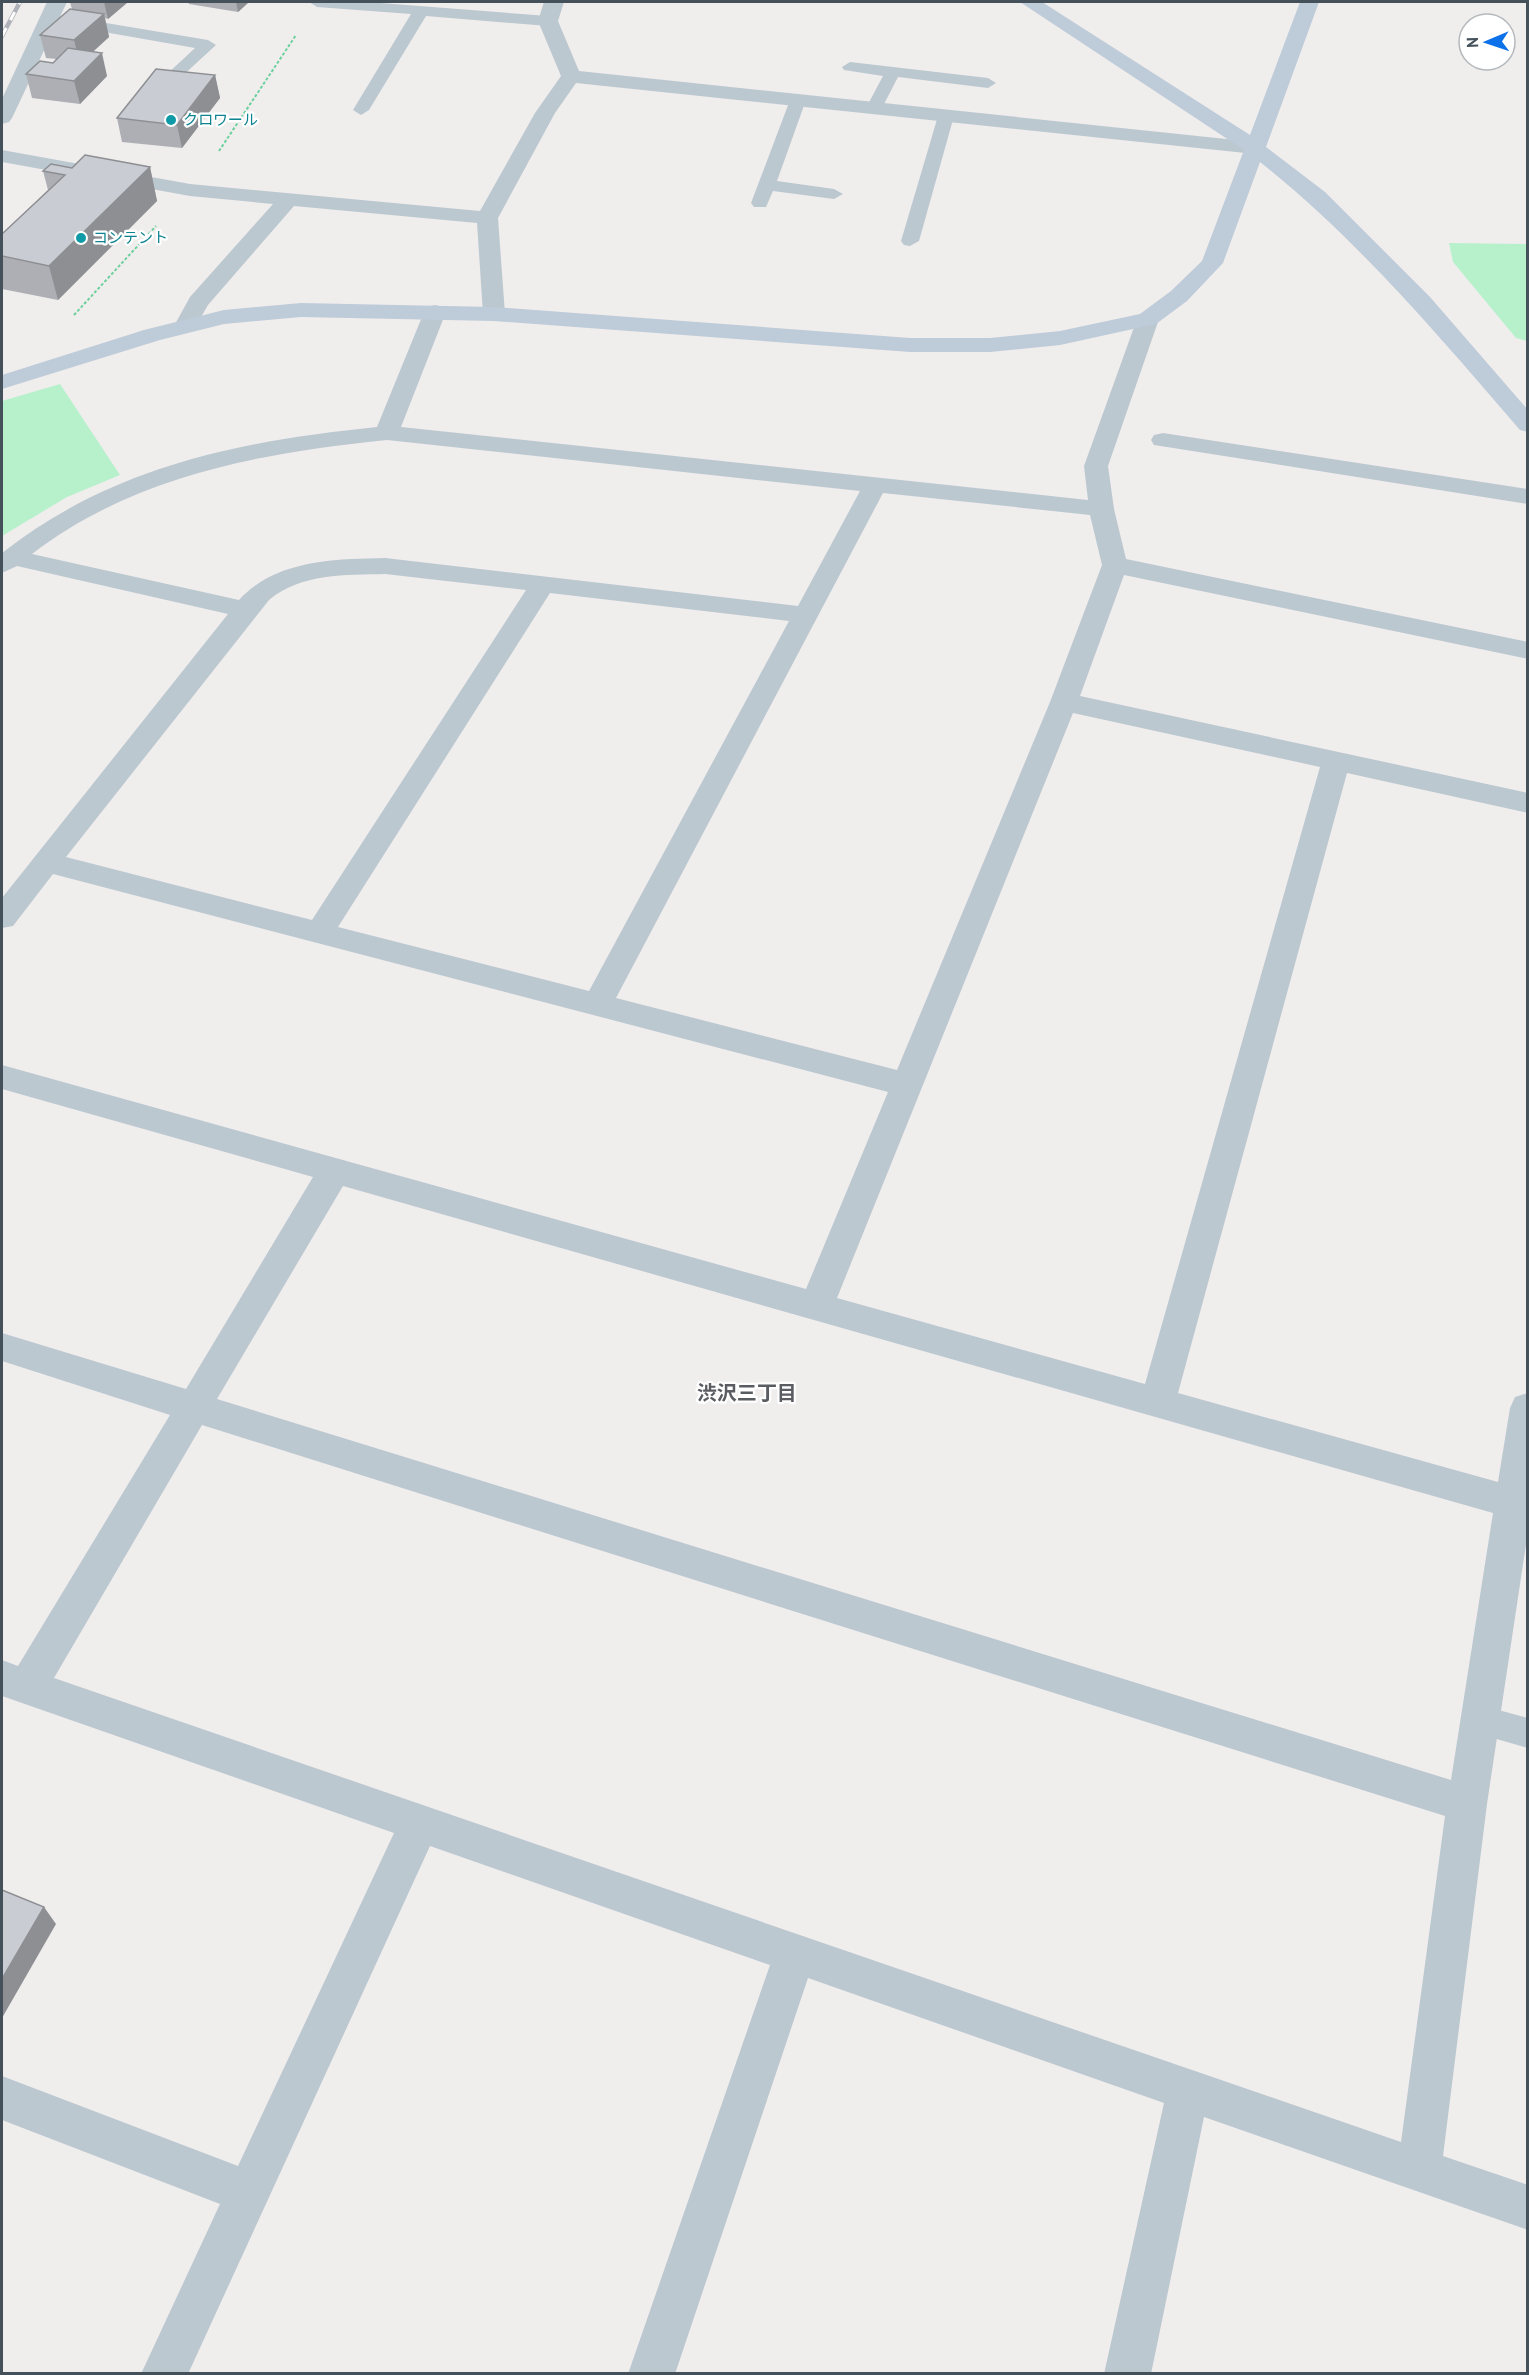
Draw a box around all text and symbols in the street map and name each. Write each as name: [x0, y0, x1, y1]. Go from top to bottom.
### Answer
north arrow: [1457, 12, 1517, 72]
text: N: [1462, 37, 1482, 48]
place label: クロワール: [183, 110, 258, 129]
marker: クロワール: [164, 113, 178, 127]
place label: コンテント: [93, 228, 168, 247]
marker: コンテント: [74, 231, 88, 245]
district label: 渋沢三丁目: [697, 1380, 797, 1406]

